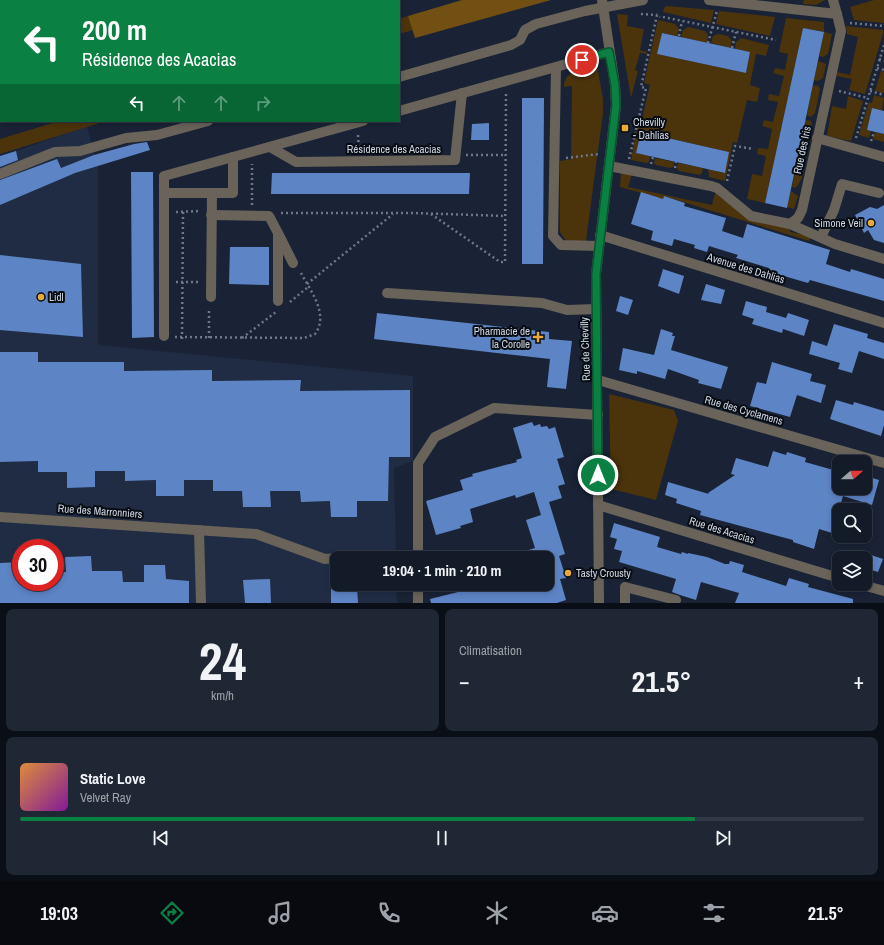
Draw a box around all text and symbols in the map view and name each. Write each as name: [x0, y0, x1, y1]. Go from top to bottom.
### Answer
text: 200 m: [82, 11, 147, 49]
icon: left: [16, 16, 68, 68]
pin: [565, 43, 599, 77]
text: Résidence des Acacias: [82, 47, 236, 72]
icon: arrive: [571, 49, 593, 71]
icon: left: [126, 92, 148, 114]
icon: ahead: [168, 92, 190, 114]
icon: ahead: [210, 92, 232, 114]
icon: right: [252, 92, 274, 114]
place label: Chevilly - Dahlias: [633, 115, 670, 142]
marker: Chevilly - Dahlias: [620, 123, 630, 133]
street label: Rue des Iris: [790, 124, 814, 175]
street label: Résidence des Acacias: [347, 142, 442, 156]
place label: Simone Veil: [814, 216, 863, 230]
marker: Simone Veil: [866, 218, 876, 228]
street label: Avenue des Dahlias: [704, 249, 787, 287]
place label: Lidl: [49, 290, 64, 304]
marker: Lidl: [36, 292, 46, 302]
street label: Rue de Chevilly: [577, 316, 593, 381]
place label: Pharmacie de la Corolle: [474, 324, 530, 351]
marker: Pharmacie de la Corolle: [533, 332, 543, 342]
street label: Rue des Cyclamens: [703, 392, 785, 428]
position arrow: [577, 454, 619, 496]
north arrow: [832, 455, 872, 495]
map controls: [832, 455, 872, 591]
street label: Rue des Marronniers: [57, 501, 143, 521]
button: search: [832, 503, 872, 543]
street label: Rue des Acacias: [688, 513, 757, 547]
speed limit sign: 30: [12, 539, 64, 591]
button: layers: [832, 551, 872, 591]
text: 19:04 · 1 min · 210 m: [383, 560, 501, 581]
place label: Tasty Crousty: [576, 566, 631, 580]
marker: Tasty Crousty: [563, 568, 573, 578]
text: 24: [199, 626, 246, 696]
text: Climatisation: [459, 642, 522, 659]
text: 21.5°: [632, 661, 691, 701]
text: −: [459, 666, 470, 696]
text: +: [853, 666, 864, 696]
text: km/h: [211, 687, 234, 704]
text: Static Love: [80, 768, 146, 789]
text: Velvet Ray: [80, 789, 131, 806]
icon: previous: [150, 827, 172, 849]
icon: pause: [431, 827, 453, 849]
icon: next: [712, 827, 734, 849]
icon: directions: [158, 899, 186, 927]
icon: music: [266, 899, 294, 927]
icon: phone: [375, 899, 403, 927]
icon: climate: [483, 899, 511, 927]
icon: car: [591, 899, 619, 927]
icon: filters: [700, 899, 728, 927]
text: 19:03: [40, 901, 78, 926]
text: 21.5°: [808, 901, 844, 926]

